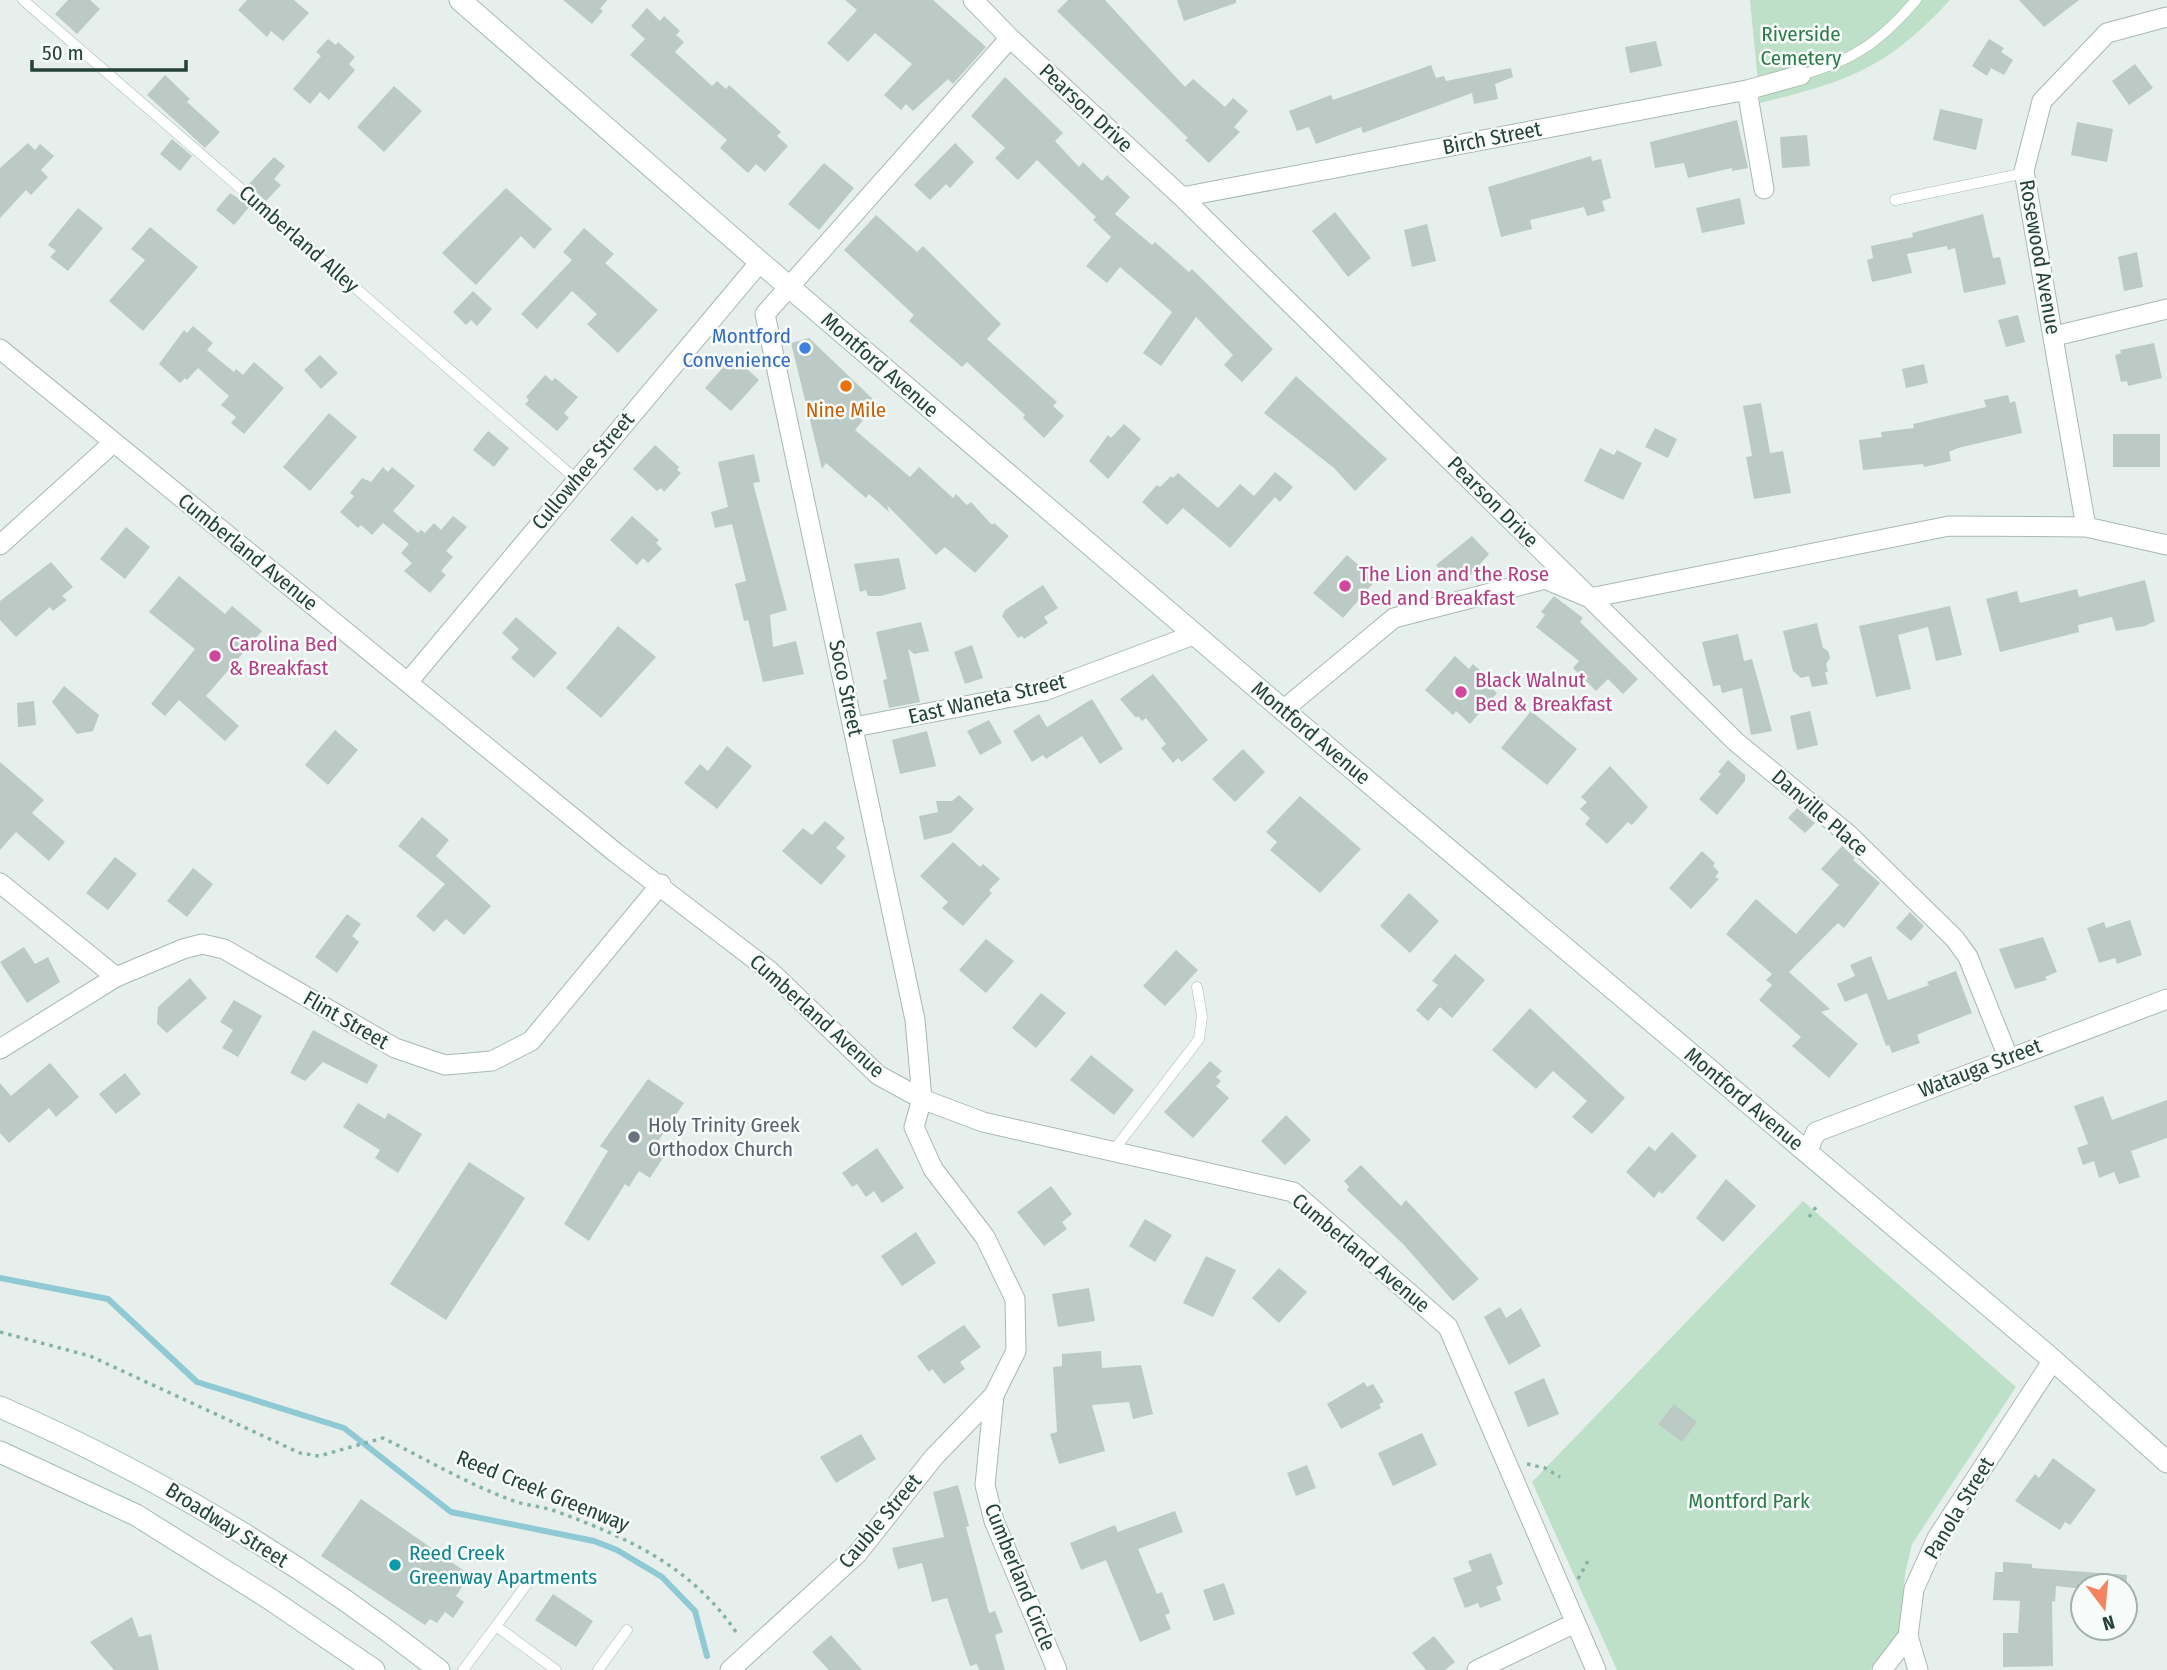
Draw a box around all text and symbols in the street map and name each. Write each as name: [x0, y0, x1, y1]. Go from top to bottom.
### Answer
park label: Riverside Cemetery: [1761, 21, 1842, 71]
scale bar: [32, 28, 186, 72]
text: 50 m: [42, 40, 84, 66]
street label: Pearson Drive: [1034, 58, 1138, 158]
street label: Birch Street: [1440, 116, 1544, 160]
street label: Rosewood Avenue: [2014, 178, 2066, 336]
street label: Cumberland Alley: [233, 180, 365, 299]
street label: Montford Avenue: [816, 307, 944, 423]
place label: Montford Convenience: [682, 323, 791, 373]
marker: Montford Convenience: [797, 340, 813, 356]
marker: Nine Mile: [838, 378, 854, 394]
place label: Nine Mile: [806, 397, 886, 423]
street label: Cullowhee Street: [526, 407, 640, 535]
street label: Pearson Drive: [1442, 451, 1544, 553]
street label: Cumberland Avenue: [173, 488, 323, 616]
place label: The Lion and the Rose Bed and Breakfast: [1359, 561, 1549, 611]
marker: The Lion and the Rose Bed and Breakfast: [1337, 578, 1353, 594]
place label: Carolina Bed & Breakfast: [229, 631, 338, 681]
street label: Soco Street: [823, 638, 869, 739]
marker: Carolina Bed & Breakfast: [207, 648, 223, 664]
place label: Black Walnut Bed & Breakfast: [1475, 667, 1613, 717]
street label: East Waneta Street: [906, 668, 1068, 730]
street label: Montford Avenue: [1246, 676, 1376, 790]
marker: Black Walnut Bed & Breakfast: [1453, 684, 1469, 700]
street label: Danville Place: [1766, 764, 1874, 862]
street label: Cumberland Avenue: [744, 949, 890, 1083]
street label: Flint Street: [299, 985, 393, 1055]
street label: Watauga Street: [1915, 1033, 2045, 1103]
street label: Montford Avenue: [1679, 1042, 1809, 1156]
place label: Holy Trinity Greek Orthodox Church: [648, 1112, 800, 1162]
marker: Holy Trinity Greek Orthodox Church: [626, 1129, 642, 1145]
street label: Cumberland Avenue: [1287, 1188, 1435, 1318]
street label: Reed Creek Greenway: [453, 1444, 634, 1538]
street label: Panola Street: [1918, 1452, 2000, 1564]
street label: Cauble Street: [833, 1468, 927, 1574]
street label: Broadway Street: [161, 1477, 293, 1573]
park label: Montford Park: [1688, 1488, 1810, 1514]
street label: Cumberland Circle: [979, 1499, 1061, 1655]
place label: Reed Creek Greenway Apartments: [409, 1540, 597, 1590]
marker: Reed Creek Greenway Apartments: [387, 1557, 403, 1573]
north arrow: [2069, 1572, 2139, 1642]
text: N: [2100, 1610, 2117, 1635]

